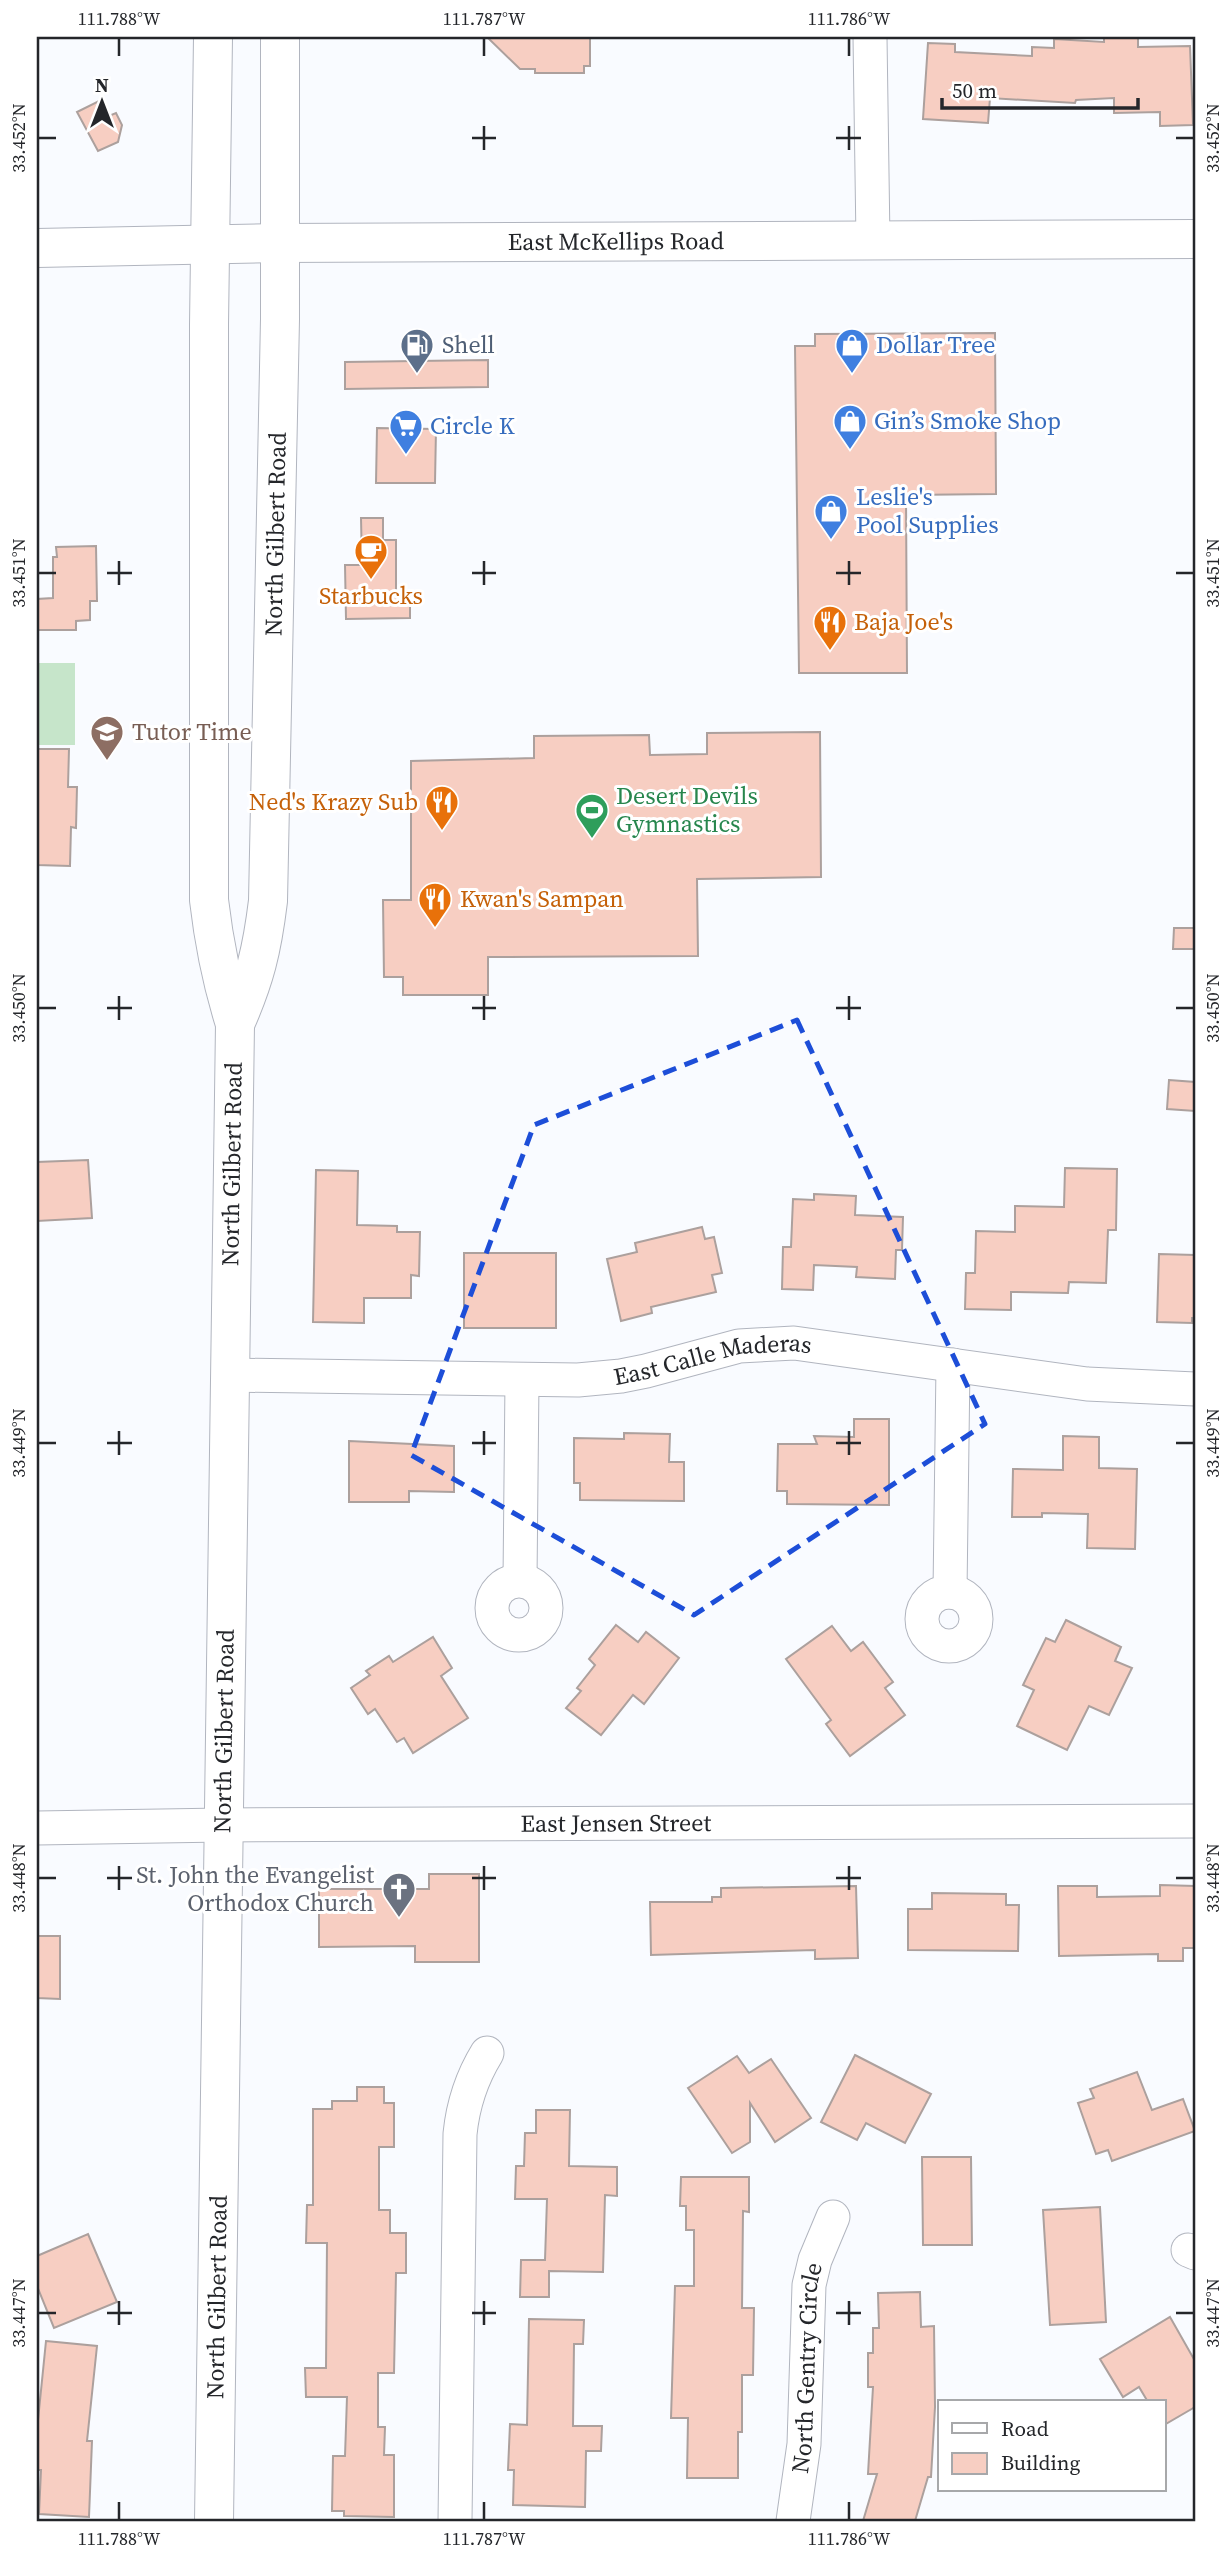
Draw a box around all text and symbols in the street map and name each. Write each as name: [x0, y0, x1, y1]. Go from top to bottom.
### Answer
text: 111.788°W: [78, 6, 161, 31]
text: 111.787°W: [443, 6, 526, 31]
text: 111.786°W: [808, 6, 891, 31]
north arrow: [66, 66, 136, 136]
scale bar: [942, 66, 1138, 110]
text: N: [95, 72, 109, 98]
text: 50 m: [952, 76, 997, 105]
text: 33.452°N: [6, 103, 31, 173]
text: 33.452°N: [1200, 103, 1225, 173]
street label: East McKellips Road: [508, 224, 725, 258]
fuel station icon: Shell: [398, 326, 436, 375]
shop icon: Dollar Tree: [833, 326, 871, 375]
place label: Shell: [442, 328, 495, 361]
place label: Dollar Tree: [876, 328, 996, 361]
shop icon: Gin’s Smoke Shop: [831, 402, 869, 451]
place label: Gin’s Smoke Shop: [874, 404, 1061, 437]
supermarket icon: Circle K: [387, 407, 425, 456]
place label: Circle K: [430, 409, 515, 442]
street label: North Gilbert Road: [256, 431, 294, 636]
place label: Leslie's Pool Supplies: [856, 480, 999, 541]
shop icon: Leslie's Pool Supplies: [812, 492, 850, 541]
cafe icon: Starbucks: [352, 532, 390, 581]
text: 33.451°N: [6, 538, 31, 608]
text: 33.451°N: [1200, 538, 1225, 608]
place label: Starbucks: [319, 579, 423, 612]
restaurant icon: Baja Joe's: [811, 603, 849, 652]
place label: Baja Joe's: [854, 605, 953, 638]
school or university icon: Tutor Time: [88, 713, 126, 762]
place label: Tutor Time: [132, 715, 252, 748]
place label: Desert Devils Gymnastics: [616, 779, 758, 840]
restaurant icon: Ned's Krazy Sub: [423, 783, 461, 832]
place label: Ned's Krazy Sub: [249, 785, 418, 818]
sports icon: Desert Devils Gymnastics: [573, 791, 611, 840]
restaurant icon: Kwan's Sampan: [416, 880, 454, 929]
place label: Kwan's Sampan: [460, 882, 624, 915]
text: 33.450°N: [6, 973, 31, 1043]
text: 33.450°N: [1200, 973, 1225, 1043]
street label: North Gilbert Road: [213, 1061, 250, 1266]
street label: East Calle Maderas: [611, 1325, 814, 1393]
text: 33.449°N: [6, 1408, 31, 1478]
text: 33.449°N: [1200, 1408, 1225, 1478]
street label: North Gilbert Road: [205, 1628, 242, 1833]
street label: East Jensen Street: [521, 1806, 712, 1840]
text: 33.448°N: [6, 1843, 31, 1913]
text: 33.448°N: [1200, 1843, 1225, 1913]
place label: St. John the Evangelist Orthodox Church: [136, 1858, 374, 1919]
church icon: St. John the Evangelist Orthodox Church: [380, 1870, 418, 1919]
street label: North Gilbert Road: [198, 2194, 235, 2399]
street label: North Gentry Circle: [783, 2259, 830, 2475]
text: 33.447°N: [6, 2278, 31, 2348]
text: 33.447°N: [1200, 2278, 1225, 2348]
legend: [938, 2400, 1166, 2492]
text: Road: [1001, 2414, 1049, 2443]
text: Building: [1001, 2448, 1080, 2477]
text: 111.788°W: [78, 2526, 161, 2551]
text: 111.787°W: [443, 2526, 526, 2551]
text: 111.786°W: [808, 2526, 891, 2551]

